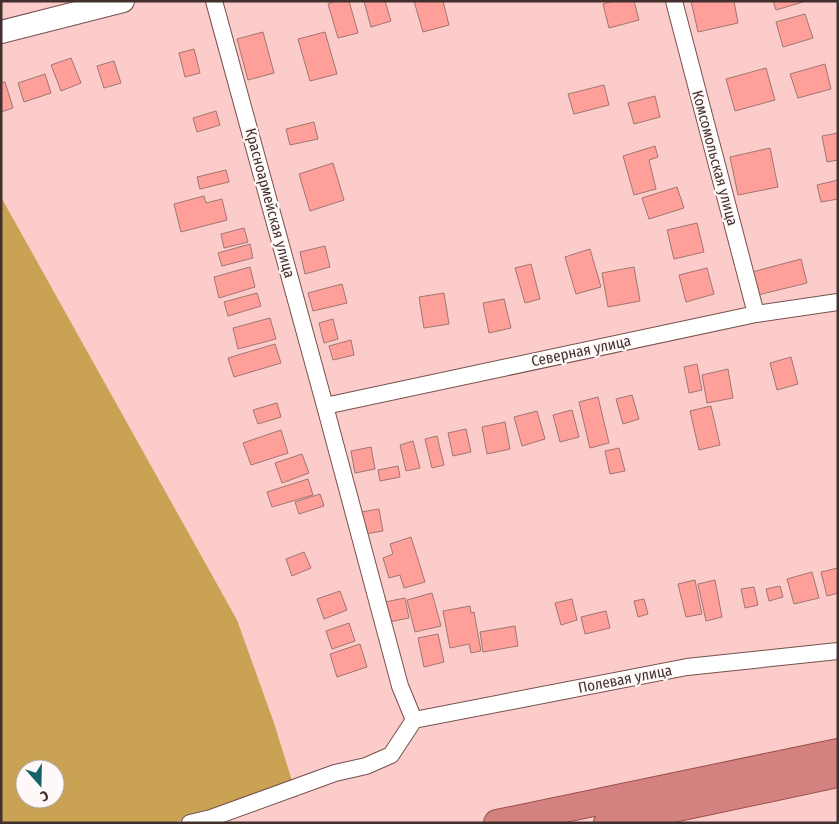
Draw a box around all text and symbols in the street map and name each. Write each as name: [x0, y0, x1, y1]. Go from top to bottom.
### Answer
street label: Комсомольская улица: [688, 88, 742, 228]
street label: Красноармейская улица: [241, 126, 299, 280]
street label: Северная улица: [529, 332, 633, 370]
street label: Полевая улица: [577, 661, 673, 697]
north arrow: [15, 759, 65, 809]
text: С: [37, 787, 51, 805]

